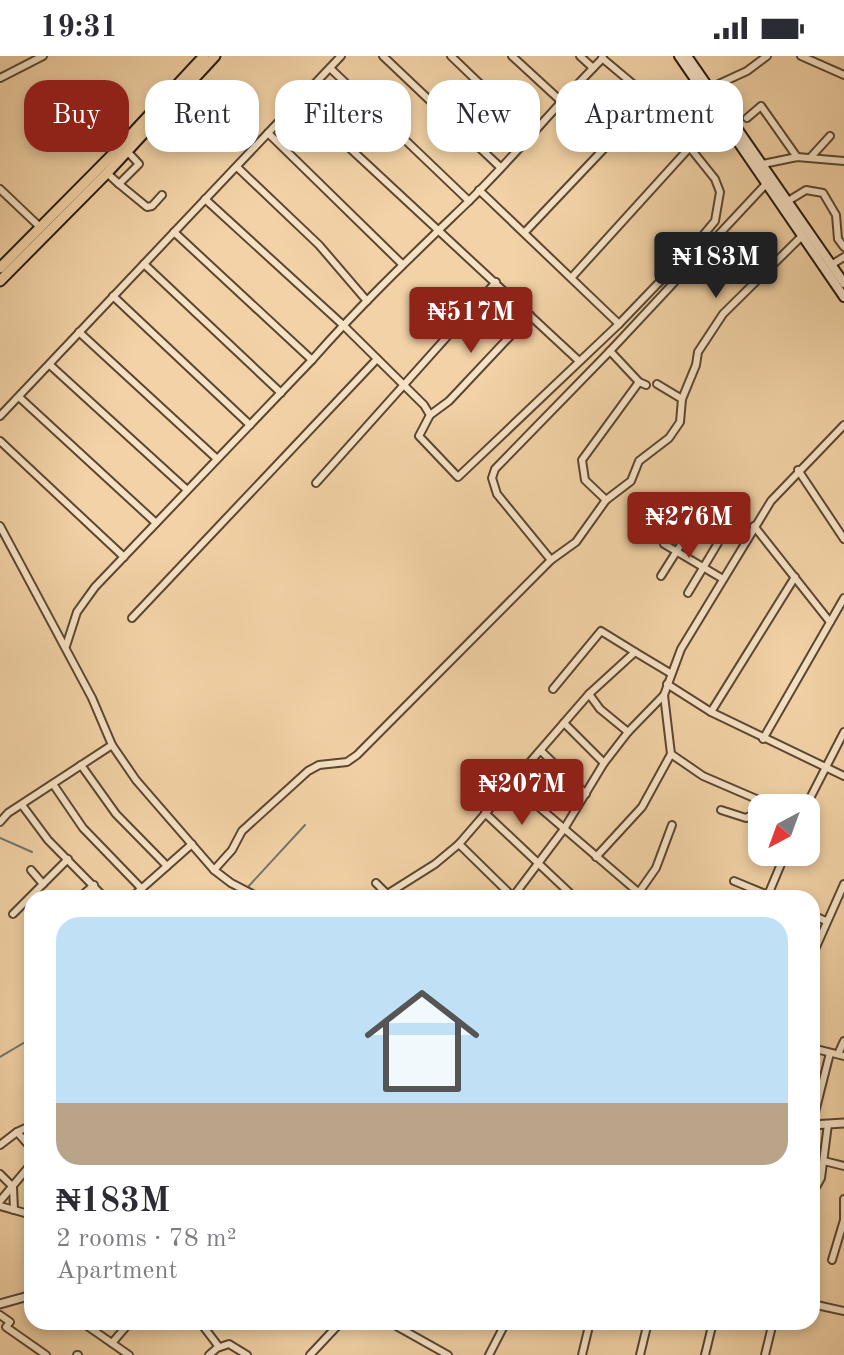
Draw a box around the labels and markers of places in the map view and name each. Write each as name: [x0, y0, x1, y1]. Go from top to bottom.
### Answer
pin: ₦183M: [660, 232, 772, 300]
pin: ₦517M: [415, 287, 527, 355]
pin: ₦276M: [633, 492, 745, 560]
pin: ₦207M: [466, 759, 578, 827]

